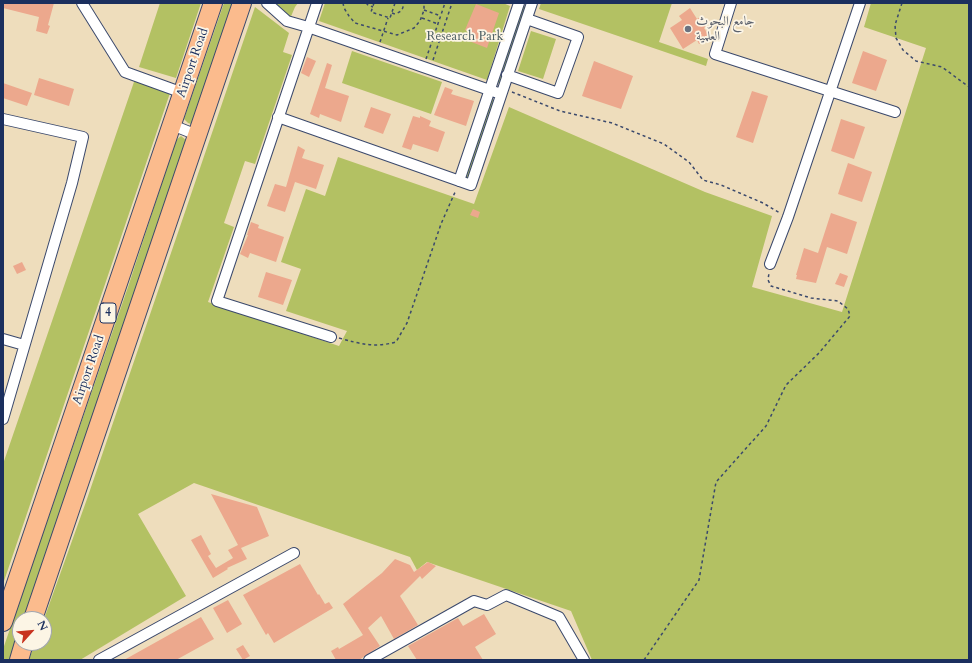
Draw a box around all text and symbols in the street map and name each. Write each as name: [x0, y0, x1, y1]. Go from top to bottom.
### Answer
place label: جامع البحوث العلمية: [696, 14, 755, 45]
marker: جامع البحوث العلمية: [683, 24, 693, 34]
street label: Airport Road: [174, 26, 212, 100]
park label: Research Park: [426, 29, 504, 45]
road number: 4: [100, 303, 116, 323]
street label: Airport Road: [70, 333, 108, 407]
north arrow: [12, 611, 52, 651]
text: N: [33, 618, 51, 633]

